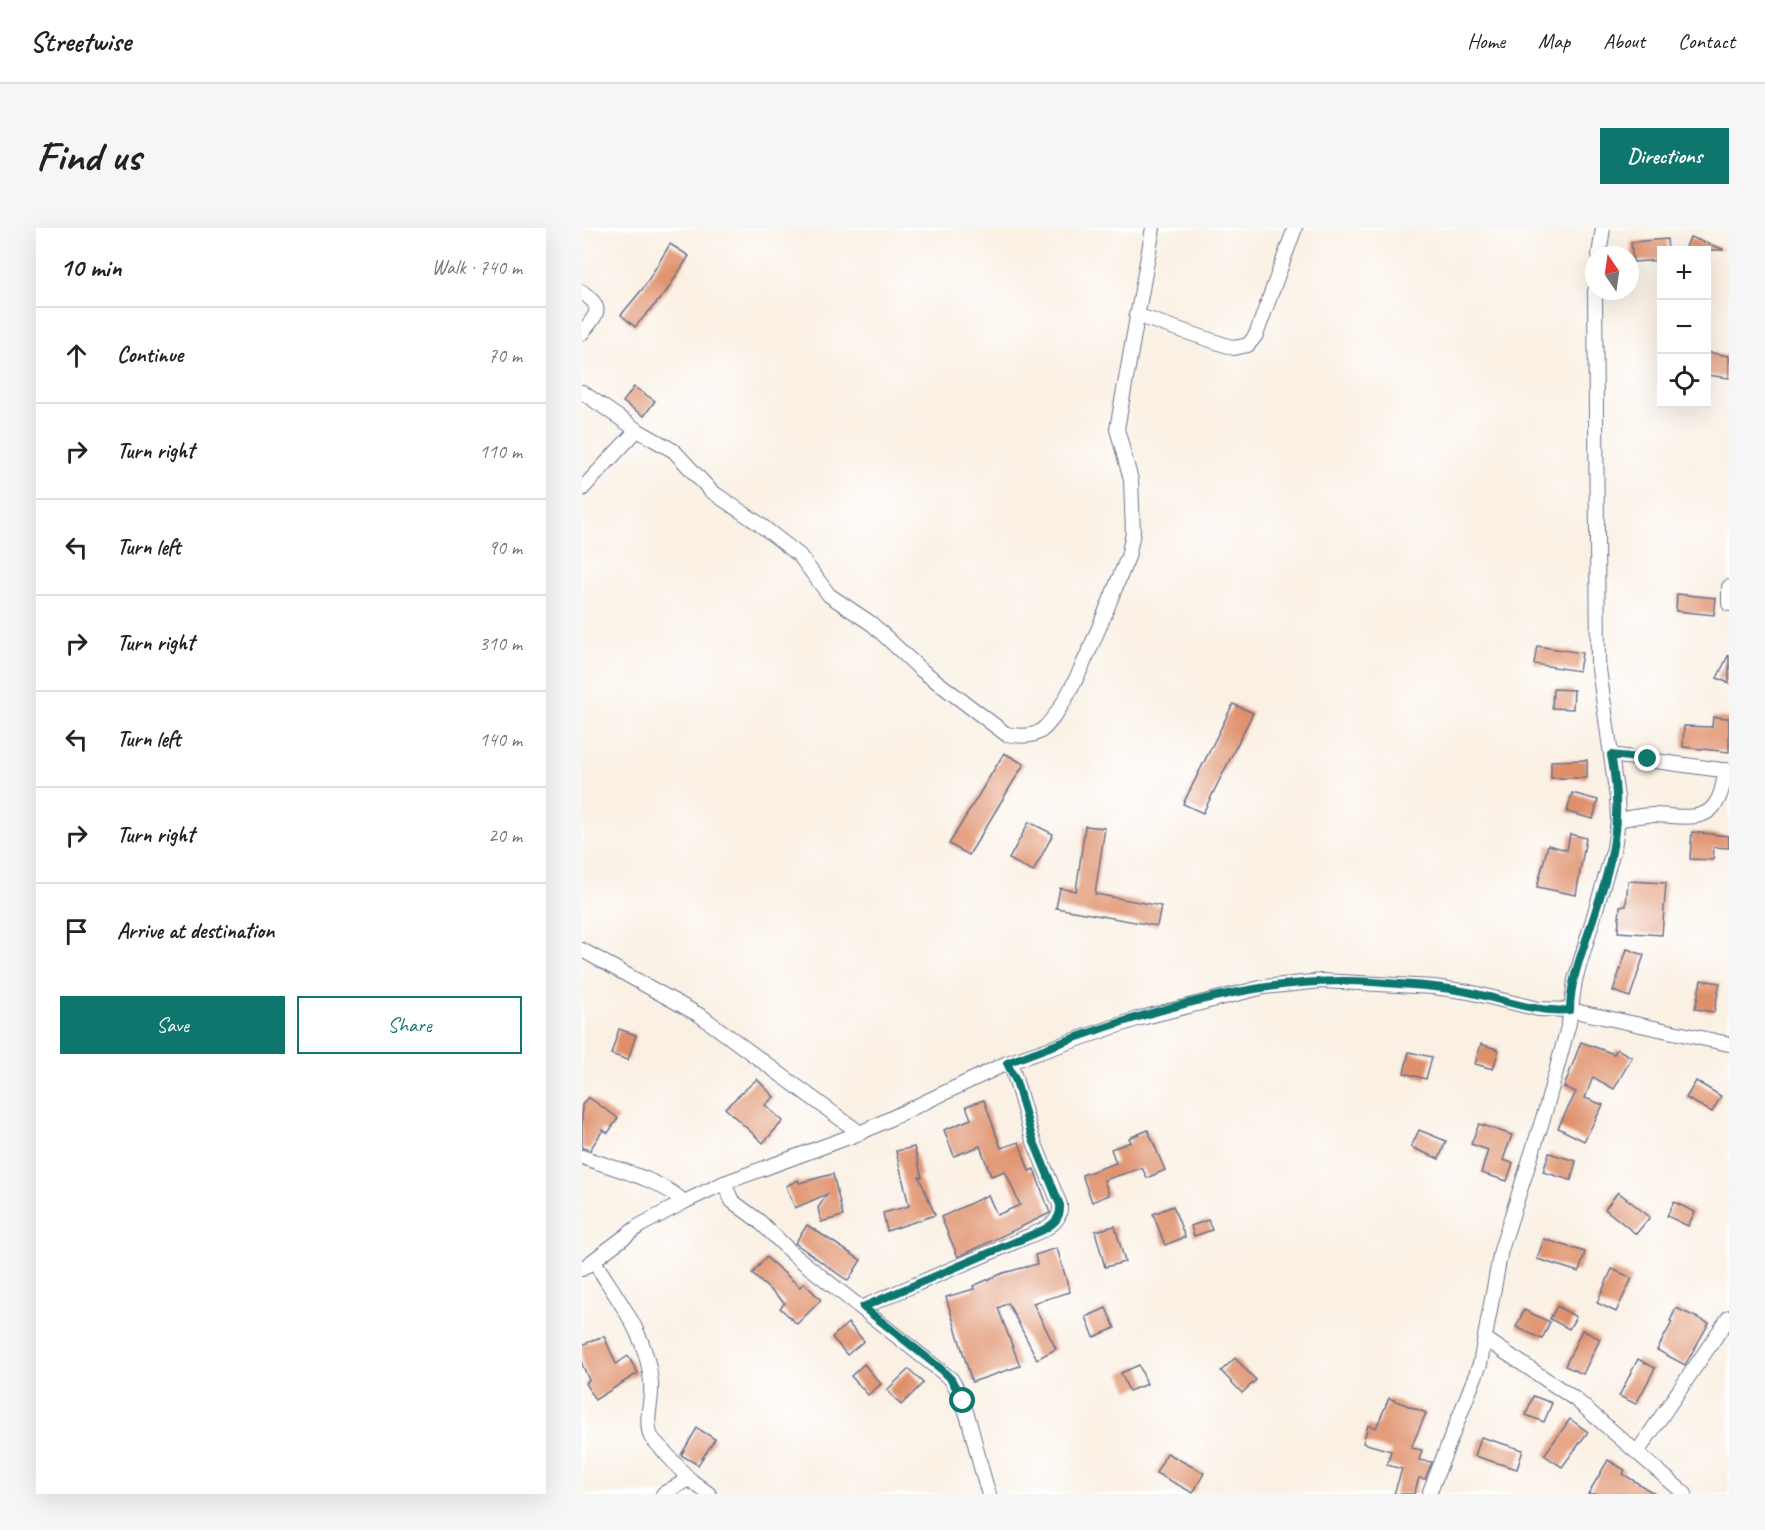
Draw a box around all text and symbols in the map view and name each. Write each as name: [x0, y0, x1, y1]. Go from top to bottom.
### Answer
text: Streetwise: [30, 24, 131, 59]
text: Home: [1467, 28, 1505, 54]
text: Map: [1538, 28, 1570, 54]
text: About: [1603, 28, 1645, 54]
text: Contact: [1678, 28, 1735, 54]
button: Directions: [1600, 128, 1729, 184]
text: Find us: [36, 130, 141, 183]
north arrow: [1585, 246, 1639, 300]
map controls: [1657, 246, 1711, 408]
button: +: [1657, 246, 1711, 300]
text: 10 min: [60, 251, 122, 284]
text: Walk · 740 m: [432, 255, 522, 280]
button: −: [1657, 300, 1711, 354]
icon: ahead: [60, 339, 93, 372]
text: Continue: [117, 341, 183, 369]
text: 70 m: [488, 343, 522, 368]
button: locate: [1657, 354, 1711, 408]
icon: right: [60, 435, 93, 468]
text: Turn right: [117, 437, 194, 465]
text: 110 m: [479, 439, 522, 464]
icon: left: [60, 531, 93, 564]
text: Turn left: [117, 533, 181, 561]
text: 90 m: [488, 535, 522, 560]
icon: right: [60, 627, 93, 660]
text: Turn right: [117, 629, 194, 657]
text: 310 m: [479, 631, 522, 656]
icon: left: [60, 723, 93, 756]
text: Turn left: [117, 725, 181, 753]
text: 140 m: [479, 727, 522, 752]
route end: [1634, 745, 1660, 771]
icon: right: [60, 819, 93, 852]
text: Turn right: [117, 821, 194, 849]
text: 20 m: [488, 823, 522, 848]
icon: arrive: [60, 915, 93, 948]
text: Arrive at destination: [117, 917, 274, 945]
button: Save: [60, 996, 285, 1054]
button: Share: [297, 996, 522, 1054]
route start: [949, 1387, 975, 1413]

